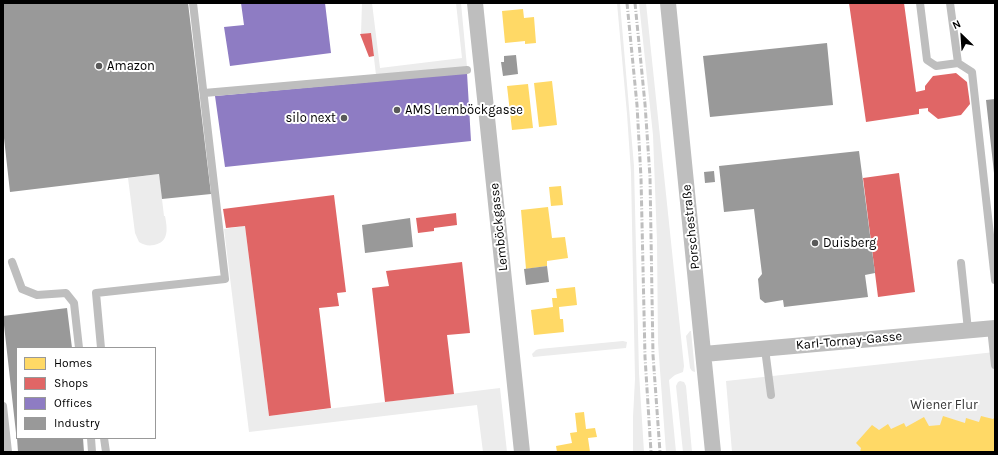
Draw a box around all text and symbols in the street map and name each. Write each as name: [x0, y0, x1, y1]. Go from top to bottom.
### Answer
north arrow: [942, 16, 982, 56]
text: N: [950, 17, 963, 32]
place label: Amazon: [107, 58, 155, 74]
marker: Amazon: [94, 61, 104, 71]
place label: AMS Lemböckgasse: [405, 102, 523, 118]
marker: AMS Lemböckgasse: [392, 105, 402, 115]
place label: silo next: [285, 110, 336, 126]
marker: silo next: [339, 113, 349, 123]
street label: Lemböckgasse: [487, 182, 511, 272]
street label: Porschestraße: [679, 184, 703, 270]
place label: Duisberg: [823, 235, 876, 251]
marker: Duisberg: [810, 238, 820, 248]
street label: Karl-Tornay-Gasse: [795, 329, 903, 353]
legend: [16, 347, 156, 439]
text: Homes: [54, 356, 92, 370]
text: Shops: [54, 376, 88, 390]
text: Offices: [54, 396, 92, 410]
park label: Wiener Flur: [910, 397, 978, 413]
text: Industry: [54, 416, 100, 430]

